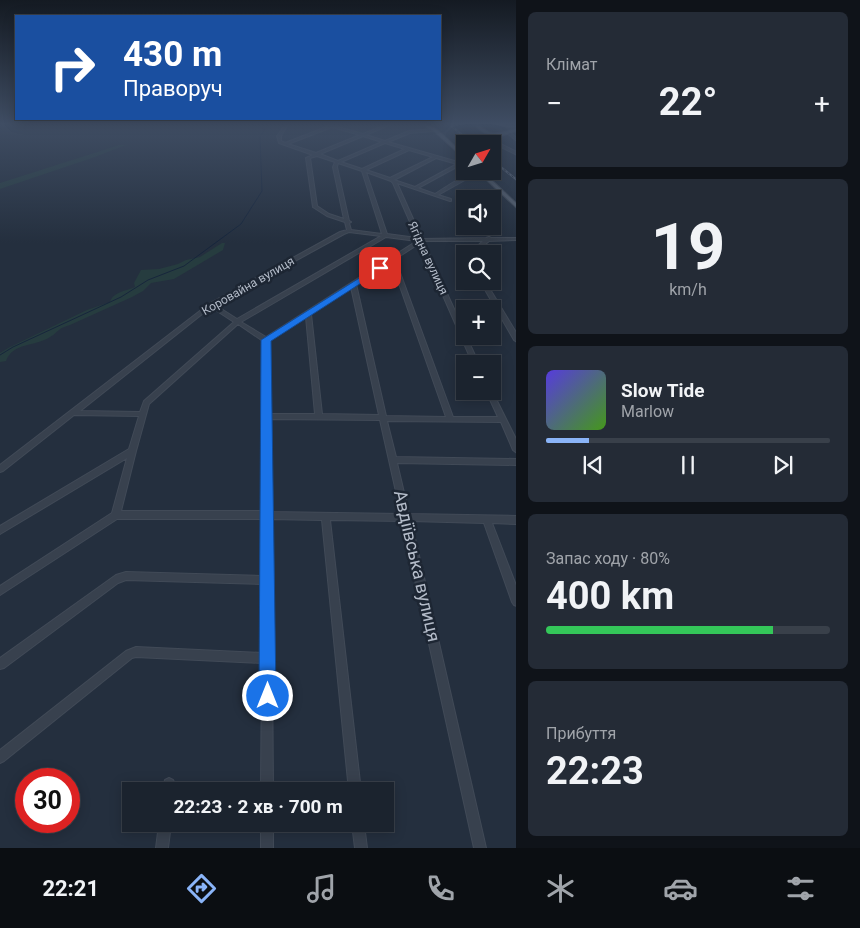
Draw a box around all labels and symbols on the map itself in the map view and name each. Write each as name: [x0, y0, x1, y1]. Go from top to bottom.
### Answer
north arrow: [456, 135, 501, 180]
street label: Ягідна вулиця: [405, 219, 451, 297]
pin: [359, 247, 401, 289]
street label: Коровайна вулиця: [199, 254, 297, 318]
street label: Авдіївська вулиця: [390, 488, 445, 644]
position arrow: [241, 669, 293, 721]
speed limit sign: 30: [15, 768, 80, 833]

